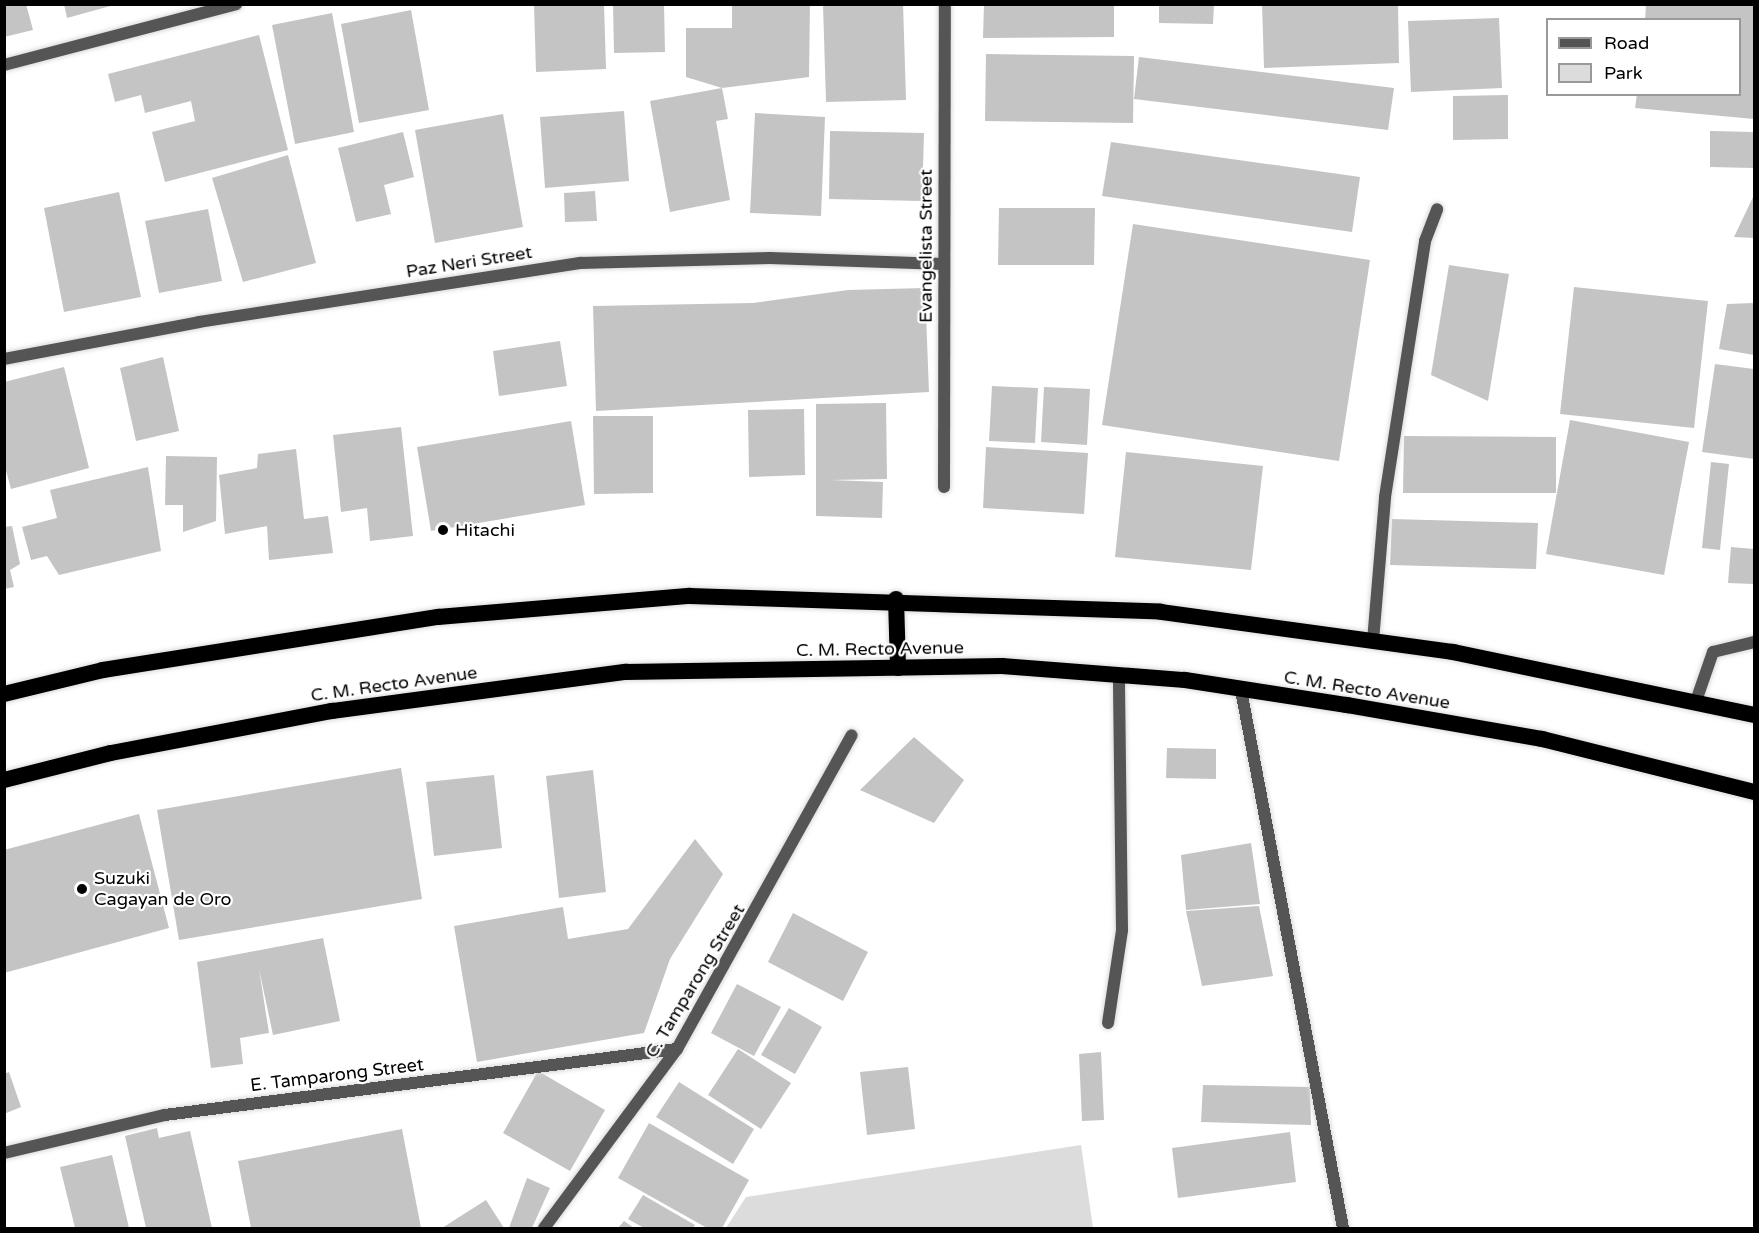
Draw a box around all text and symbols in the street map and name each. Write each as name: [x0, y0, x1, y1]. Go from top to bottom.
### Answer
legend: [1546, 18, 1741, 96]
text: Road: [1604, 32, 1649, 54]
text: Park: [1604, 62, 1642, 84]
street label: Evangelista Street: [915, 169, 937, 323]
street label: Paz Neri Street: [404, 241, 534, 283]
place label: Hitachi: [455, 519, 515, 541]
marker: Hitachi: [436, 523, 450, 537]
street label: C. M. Recto Avenue: [796, 637, 964, 661]
street label: C. M. Recto Avenue: [309, 662, 479, 706]
street label: C. M. Recto Avenue: [1282, 666, 1452, 714]
place label: Suzuki Cagayan de Oro: [94, 868, 232, 910]
marker: Suzuki Cagayan de Oro: [75, 882, 89, 896]
street label: C. Tamparong Street: [641, 900, 749, 1062]
street label: E. Tamparong Street: [249, 1054, 425, 1096]

